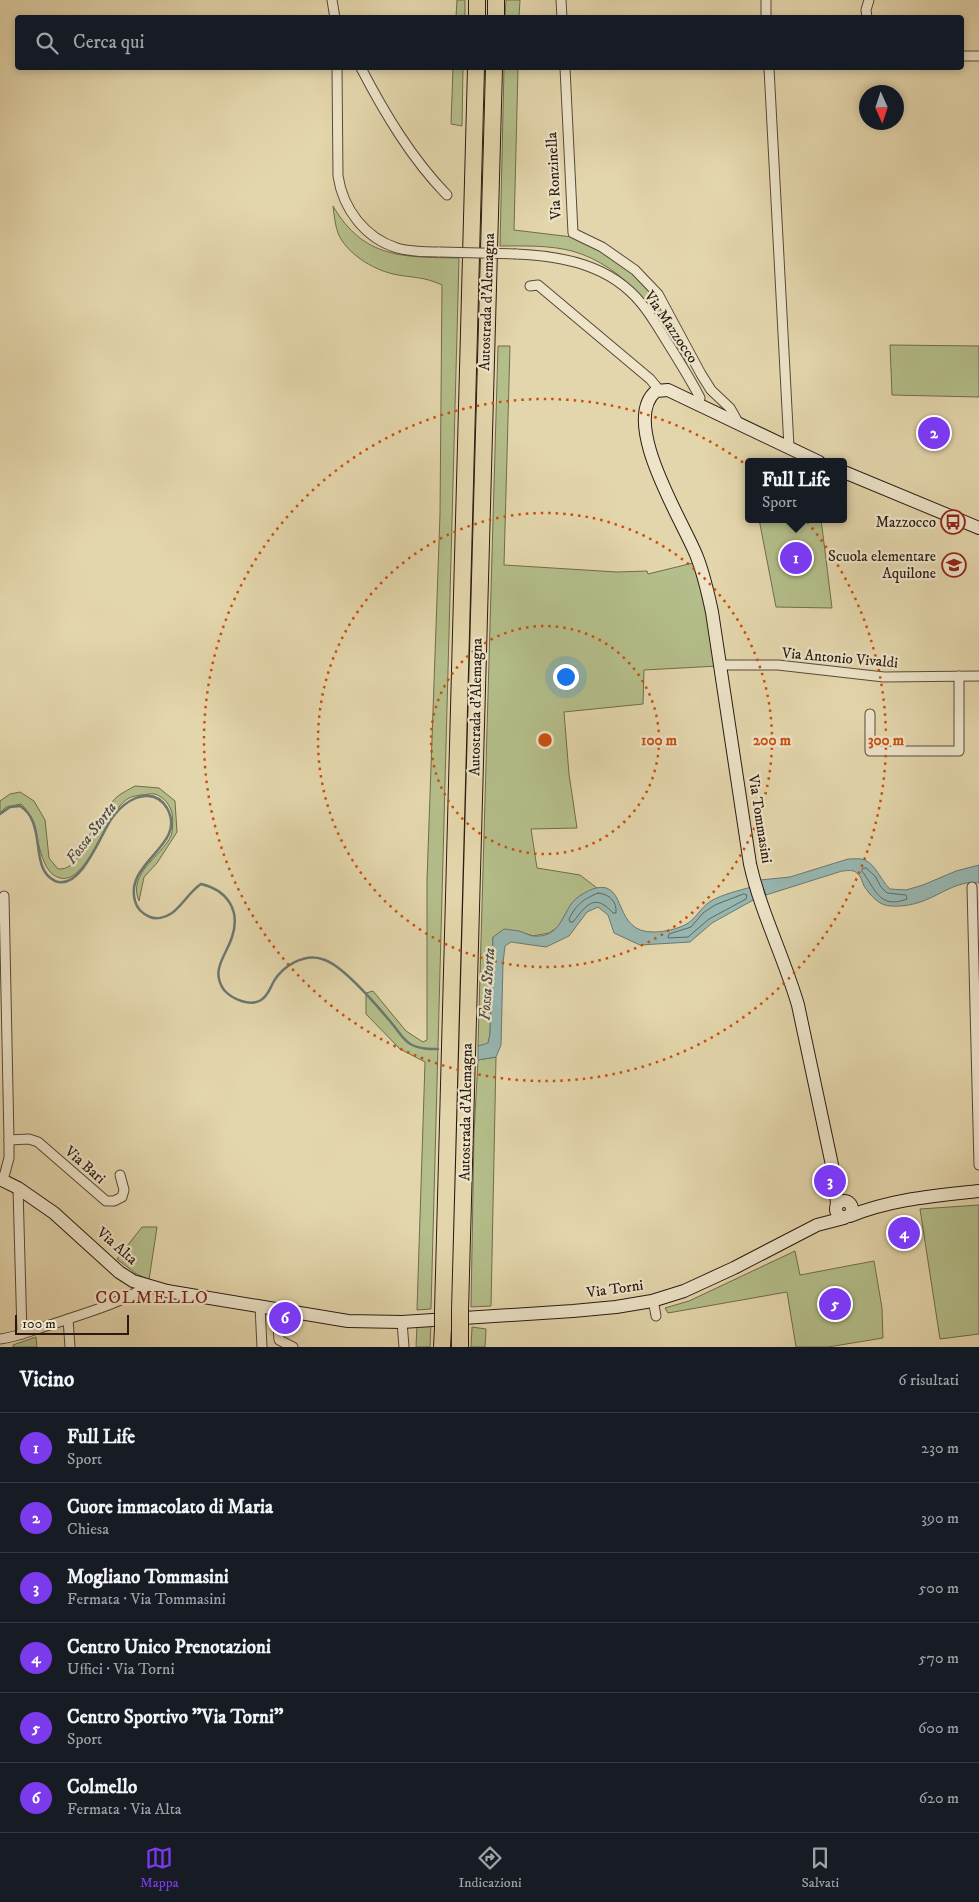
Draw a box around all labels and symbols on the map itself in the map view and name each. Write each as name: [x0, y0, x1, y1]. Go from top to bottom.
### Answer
north arrow: [859, 85, 904, 130]
street label: Via Ronzinella: [542, 131, 566, 221]
street label: Autostrada d'Alemagna: [475, 232, 499, 371]
street label: Via Mazzocco: [639, 286, 702, 367]
pin: 2: [918, 414, 950, 452]
bus stop icon: Mazzocco: [940, 509, 966, 535]
place label: Mazzocco: [875, 513, 936, 532]
pin: 1: [780, 539, 812, 577]
place label: Scuola elementare Aquilone: [828, 547, 936, 583]
school or university icon: Scuola elementare Aquilone: [941, 552, 967, 578]
street label: Autostrada d'Alemagna: [465, 637, 487, 776]
street label: Via Antonio Vivaldi: [780, 643, 899, 673]
your location: [553, 664, 579, 690]
centre of rings: [536, 731, 554, 749]
text: 100 m: [641, 731, 678, 750]
text: 200 m: [753, 731, 792, 750]
text: 300 m: [868, 731, 905, 750]
street label: Via Tommasini: [743, 772, 776, 865]
water label: Fossa Storta: [61, 798, 121, 868]
water label: Fossa Storta: [474, 947, 500, 1021]
street label: Autostrada d'Alemagna: [455, 1042, 477, 1181]
street label: Via Bari: [60, 1141, 109, 1188]
pin: 3: [814, 1162, 846, 1200]
pin: 4: [888, 1214, 920, 1252]
street label: Via Alta: [92, 1222, 142, 1269]
street label: Via Torni: [584, 1276, 645, 1303]
pin: 5: [819, 1285, 851, 1323]
district label: COLMELLO: [95, 1287, 209, 1309]
pin: 6: [269, 1299, 301, 1337]
scale bar: [15, 1312, 129, 1335]

